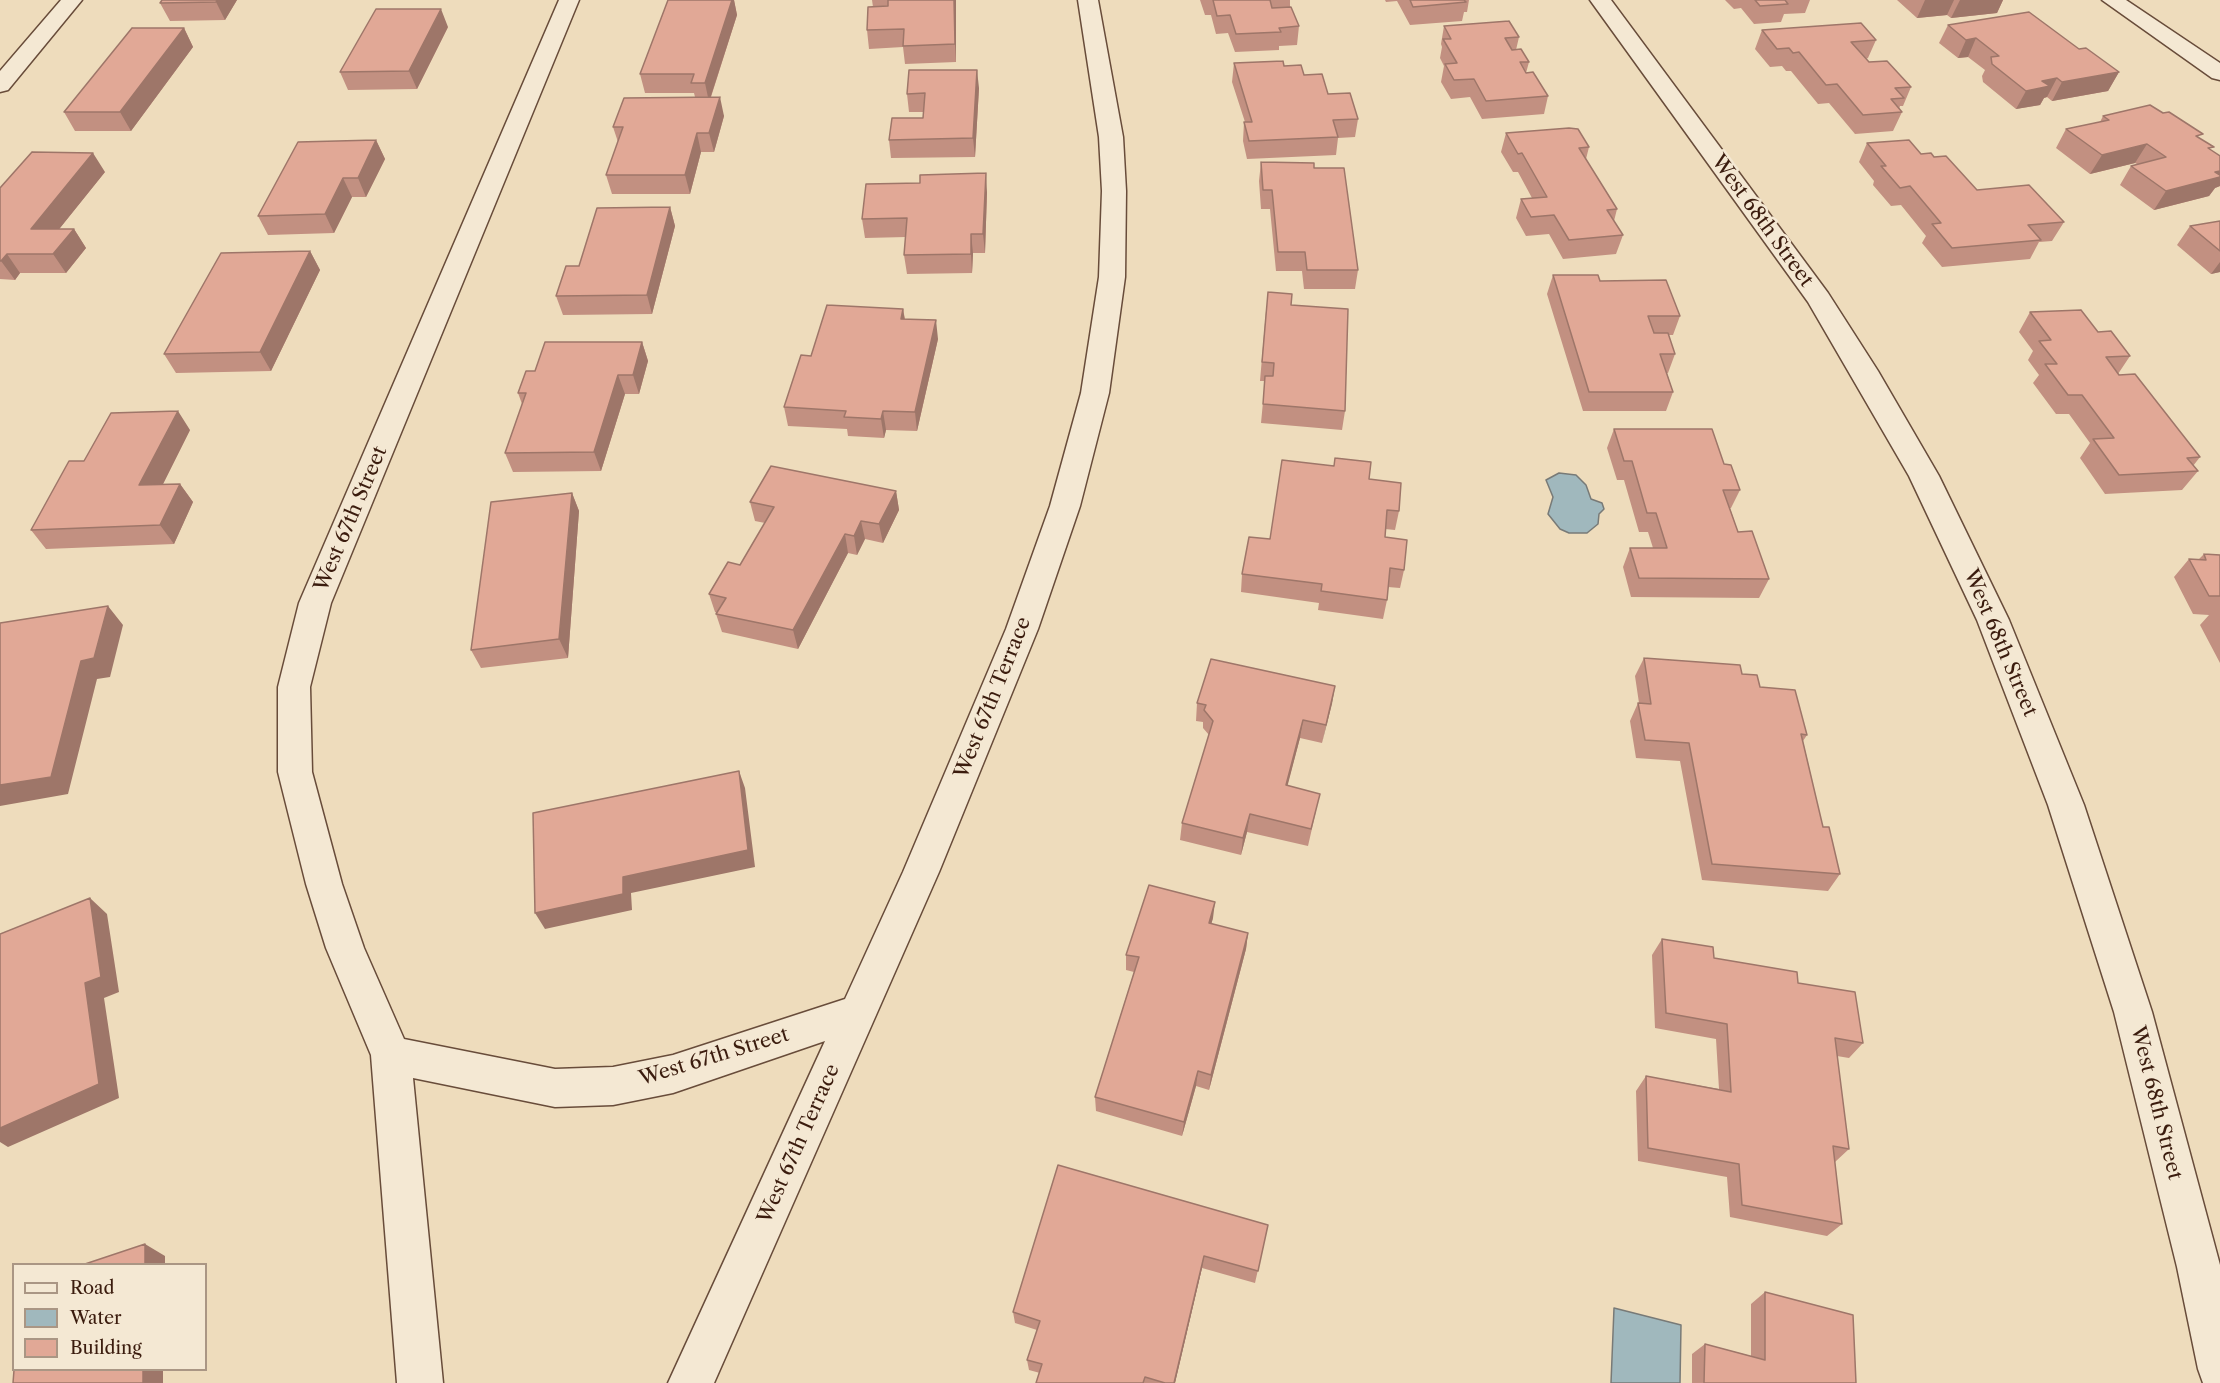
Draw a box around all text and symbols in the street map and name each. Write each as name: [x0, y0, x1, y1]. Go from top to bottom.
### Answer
street label: West 68th Street: [1706, 150, 1818, 292]
street label: West 67th Street: [310, 443, 392, 595]
street label: West 68th Street: [1958, 566, 2042, 720]
street label: West 67th Terrace: [950, 614, 1036, 782]
street label: West 67th Street: [636, 1023, 792, 1091]
street label: West 68th Street: [2125, 1024, 2187, 1182]
street label: West 67th Terrace: [753, 1061, 845, 1227]
legend: [12, 1263, 207, 1371]
text: Road: [70, 1277, 115, 1299]
text: Water: [70, 1307, 122, 1329]
text: Building: [70, 1337, 142, 1359]

